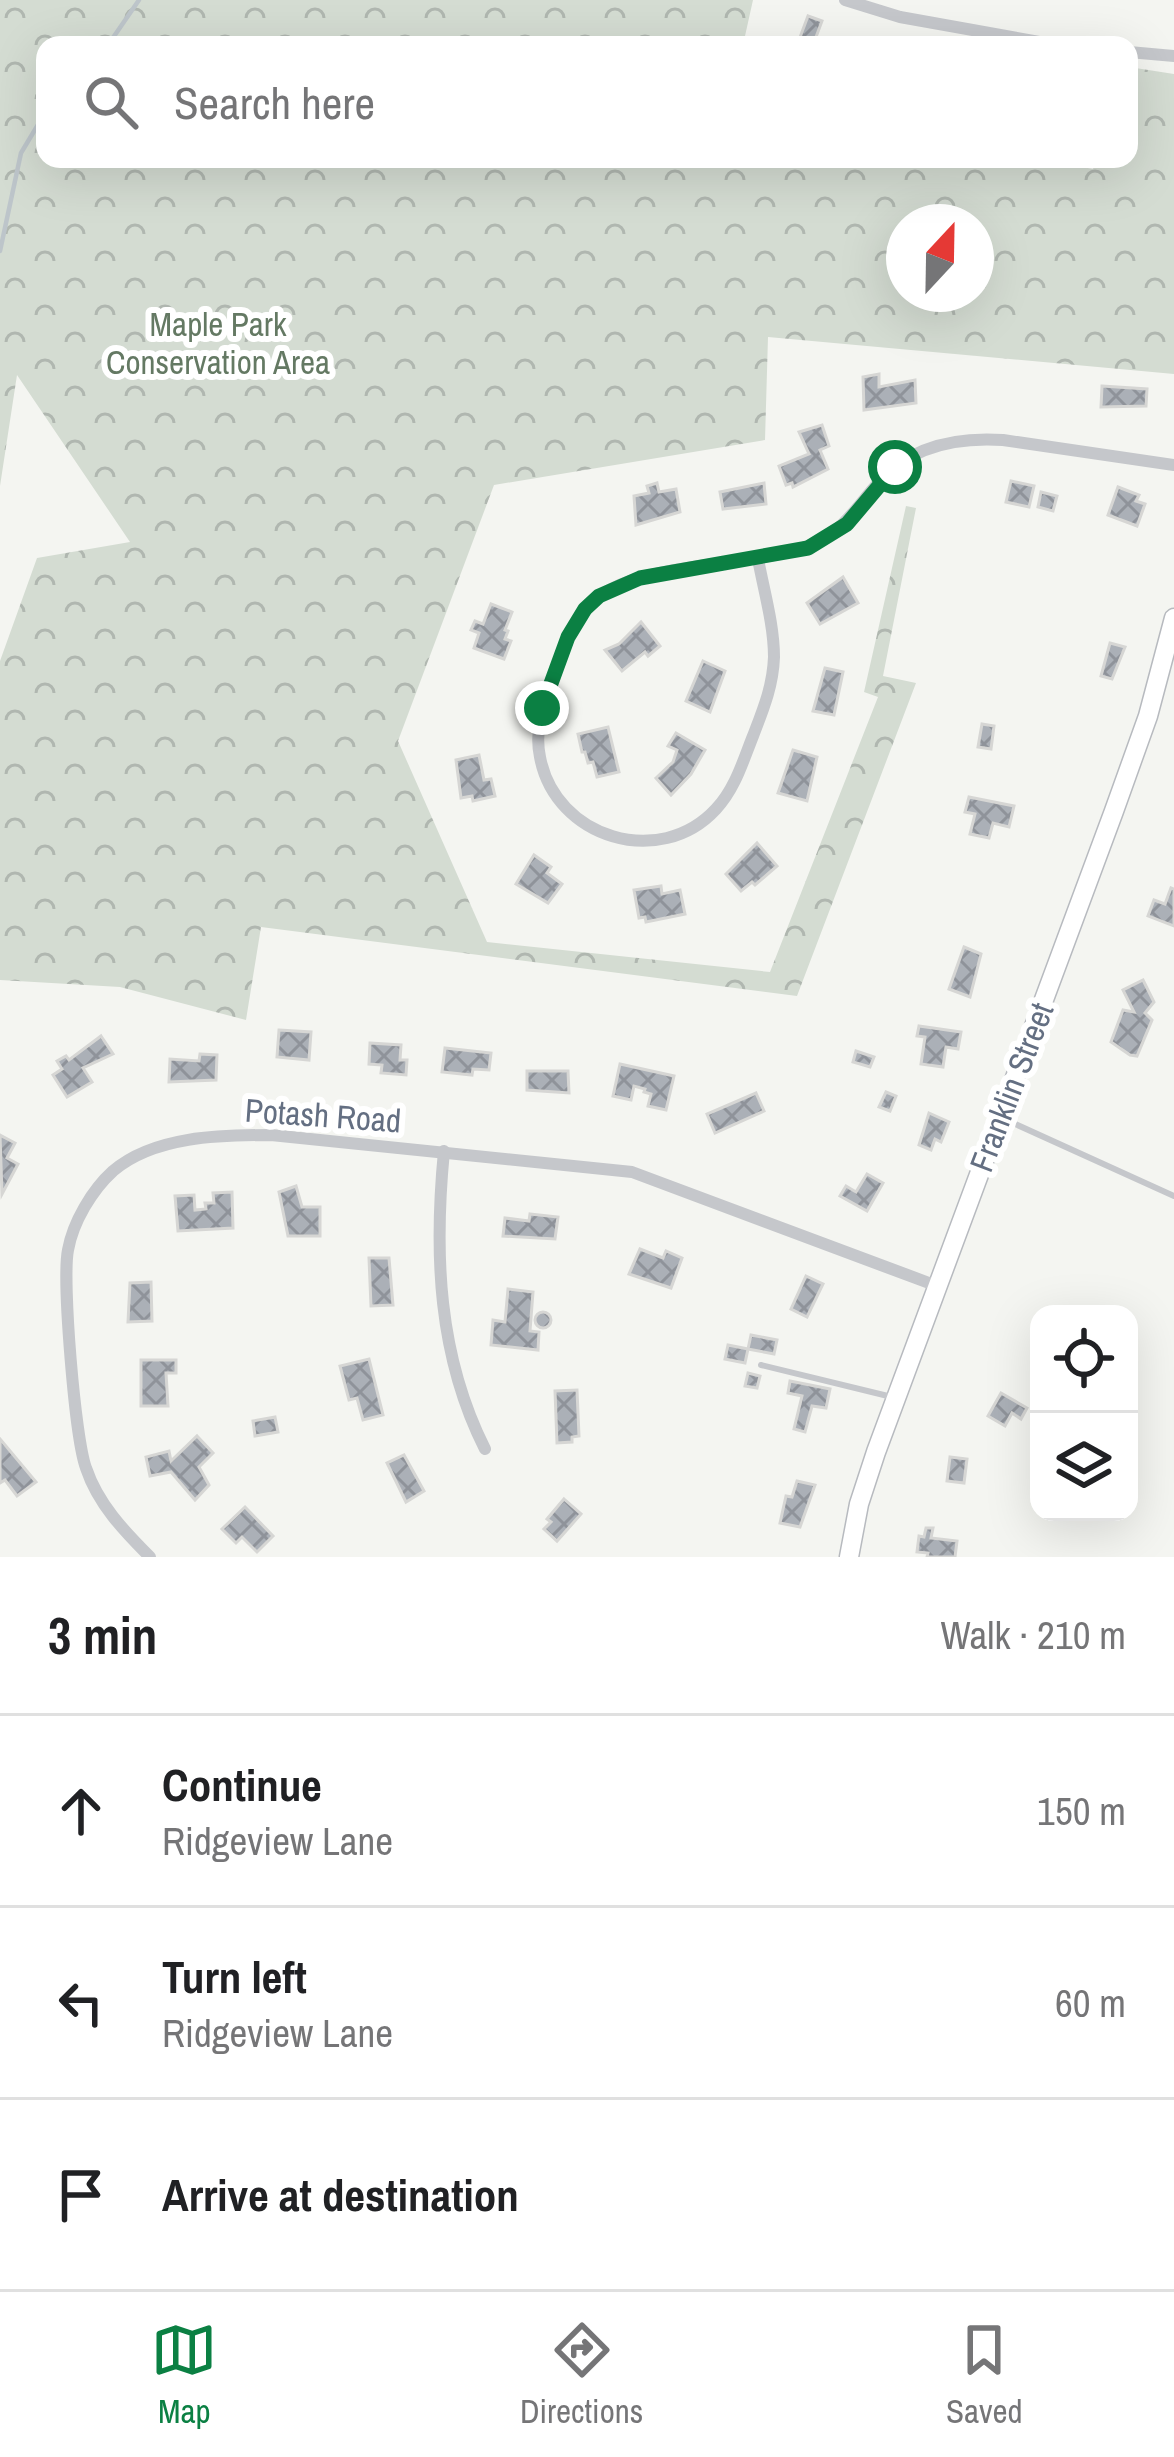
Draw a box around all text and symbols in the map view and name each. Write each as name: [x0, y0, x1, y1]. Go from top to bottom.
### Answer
search box: [36, 36, 1138, 168]
icon: search: [78, 69, 144, 135]
text: Search here: [174, 72, 375, 133]
north arrow: [886, 204, 994, 312]
park label: Maple Park Conservation Area: [106, 302, 330, 384]
route start: [868, 440, 922, 494]
route end: [515, 681, 569, 735]
street label: Franklin Street: [959, 996, 1063, 1178]
street label: Potash Road: [243, 1088, 403, 1142]
map controls: [1030, 1305, 1138, 1521]
button: locate: [1030, 1305, 1138, 1413]
button: layers: [1030, 1413, 1138, 1521]
text: 3 min: [48, 1601, 157, 1670]
text: Walk · 210 m: [941, 1609, 1126, 1661]
text: Continue: [162, 1754, 322, 1815]
icon: ahead: [48, 1778, 114, 1844]
text: 150 m: [1037, 1785, 1126, 1837]
text: Ridgeview Lane: [162, 1815, 393, 1867]
text: Turn left: [162, 1946, 307, 2007]
icon: left: [48, 1970, 114, 2036]
text: 60 m: [1055, 1977, 1126, 2029]
text: Ridgeview Lane: [162, 2007, 393, 2059]
icon: arrive: [48, 2162, 114, 2228]
text: Arrive at destination: [162, 2164, 519, 2225]
tab: Map: [151, 2317, 217, 2433]
tab: Directions: [520, 2317, 643, 2433]
tab: Saved: [946, 2317, 1023, 2433]

